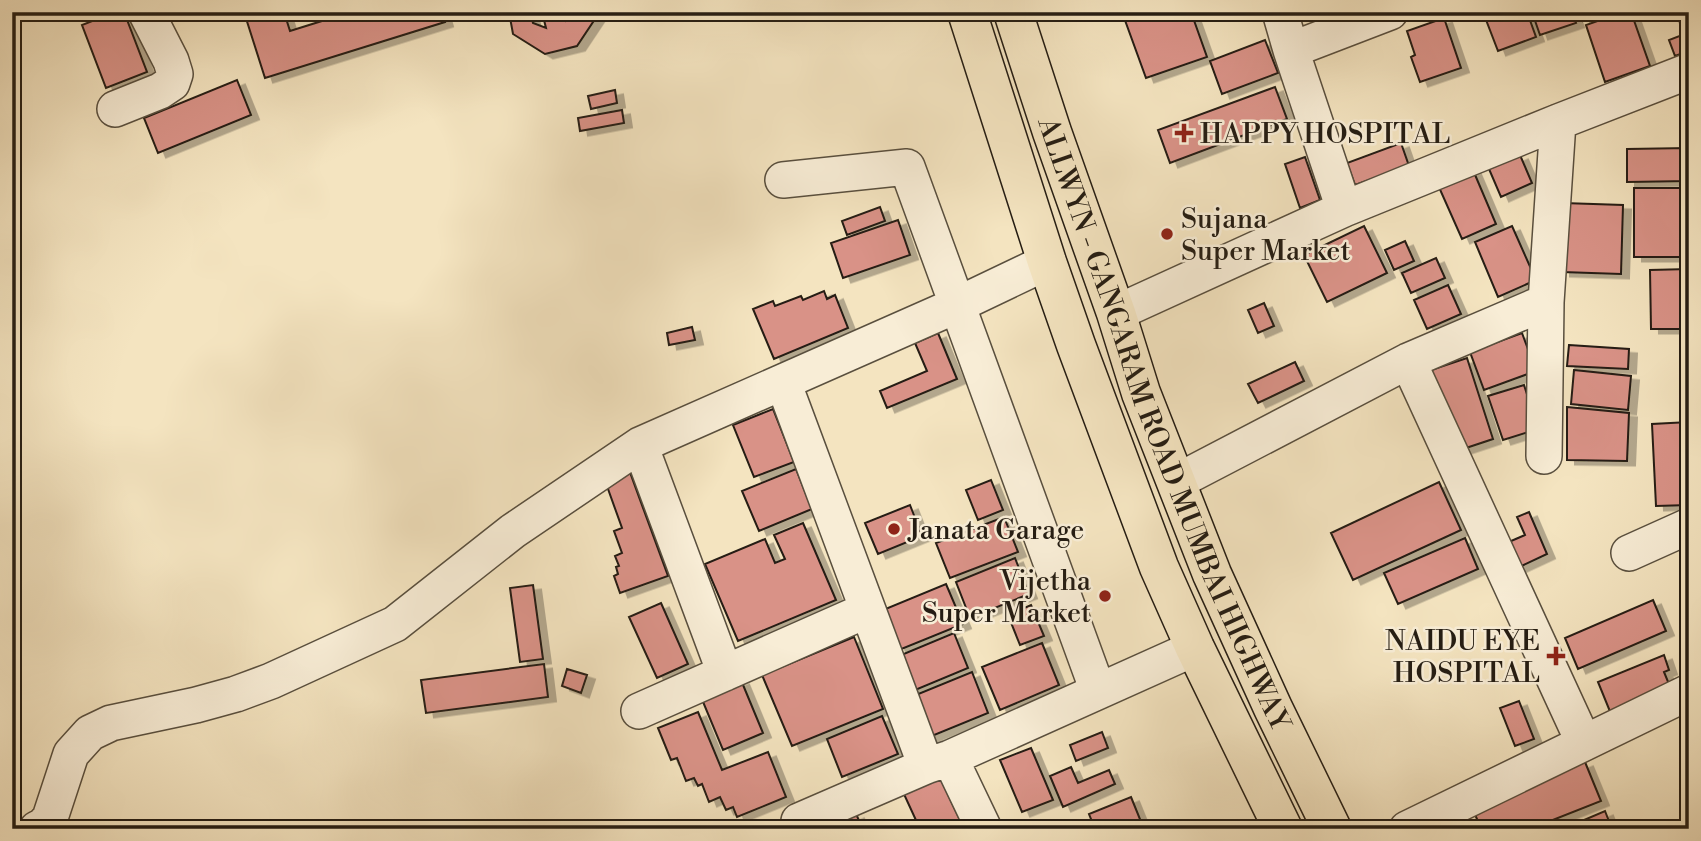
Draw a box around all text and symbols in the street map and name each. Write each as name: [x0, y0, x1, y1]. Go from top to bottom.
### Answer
street label: ALLWYN - GANGARAM ROAD MUMBAI HIGHWAY: [1029, 112, 1298, 738]
place label: HAPPY HOSPITAL: [1200, 117, 1450, 152]
marker: HAPPY HOSPITAL: [1174, 123, 1194, 143]
place label: Sujana Super Market: [1181, 202, 1350, 269]
marker: Sujana Super Market: [1159, 226, 1175, 242]
place label: Janata Garage: [907, 513, 1084, 548]
marker: Janata Garage: [886, 521, 902, 537]
place label: Vijetha Super Market: [922, 564, 1092, 631]
marker: Vijetha Super Market: [1097, 588, 1113, 604]
place label: NAIDU EYE HOSPITAL: [1385, 624, 1540, 691]
marker: NAIDU EYE HOSPITAL: [1546, 646, 1566, 666]

